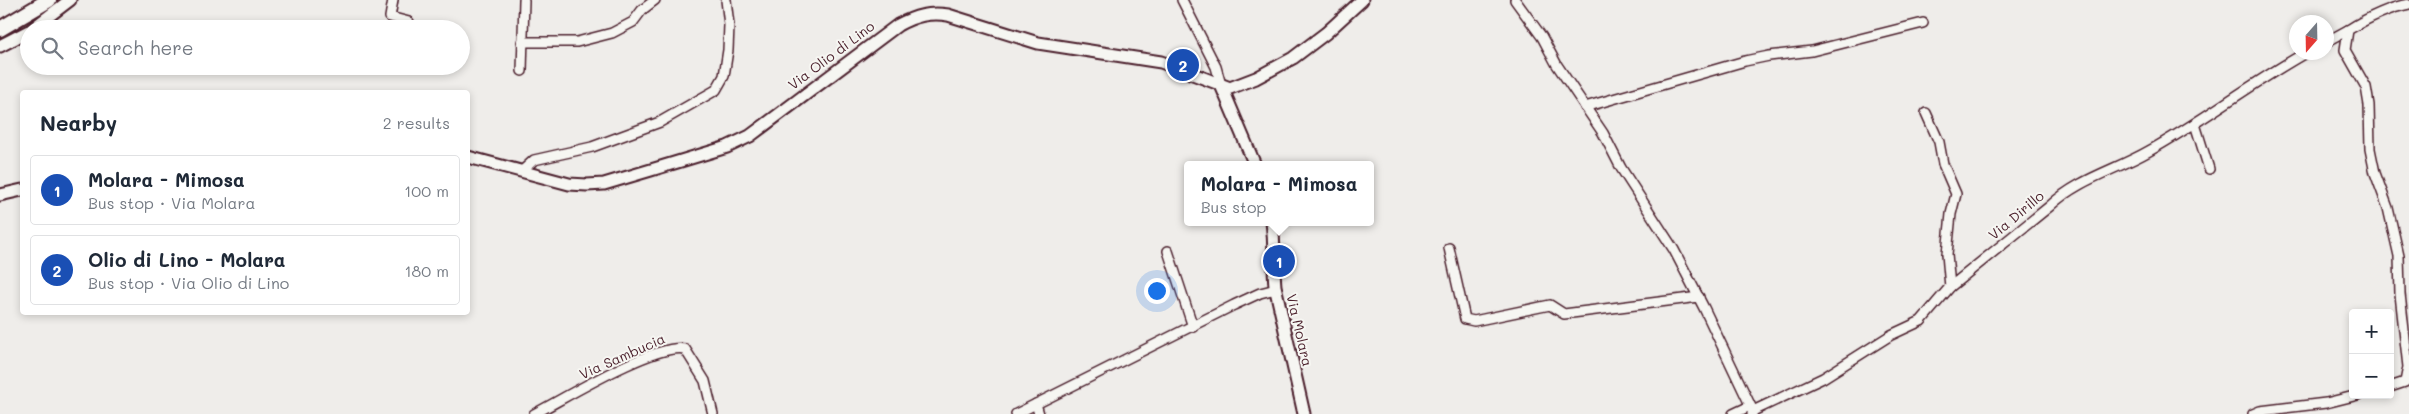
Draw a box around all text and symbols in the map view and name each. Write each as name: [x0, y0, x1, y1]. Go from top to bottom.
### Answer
north arrow: [2289, 15, 2334, 60]
street label: Via Olio di Lino: [784, 16, 878, 94]
search box: [20, 20, 470, 75]
icon: search: [38, 34, 66, 62]
text: Search here: [78, 35, 194, 60]
pin: 2: [1167, 46, 1199, 84]
text: Nearby: [40, 109, 117, 136]
text: 2 results: [383, 112, 450, 133]
popup: [1184, 161, 1374, 226]
text: Molara - Mimosa: [88, 167, 245, 192]
text: Molara - Mimosa: [1201, 171, 1357, 196]
text: 1: [53, 180, 61, 201]
text: 100 m: [404, 180, 449, 201]
street label: Via Dirillo: [1984, 186, 2048, 244]
text: Bus stop · Via Molara: [88, 192, 255, 213]
text: Bus stop: [1201, 196, 1266, 217]
pin: 1: [1263, 242, 1295, 280]
text: Olio di Lino - Molara: [88, 247, 286, 272]
text: 2: [53, 260, 61, 281]
text: 180 m: [404, 260, 449, 281]
text: Bus stop · Via Olio di Lino: [88, 272, 289, 293]
your location: [1144, 278, 1170, 304]
street label: Via Molara: [1282, 292, 1318, 368]
map controls: [2349, 309, 2394, 399]
button: +: [2349, 309, 2394, 354]
street label: Via Sambucia: [576, 329, 668, 383]
button: −: [2349, 354, 2394, 399]

